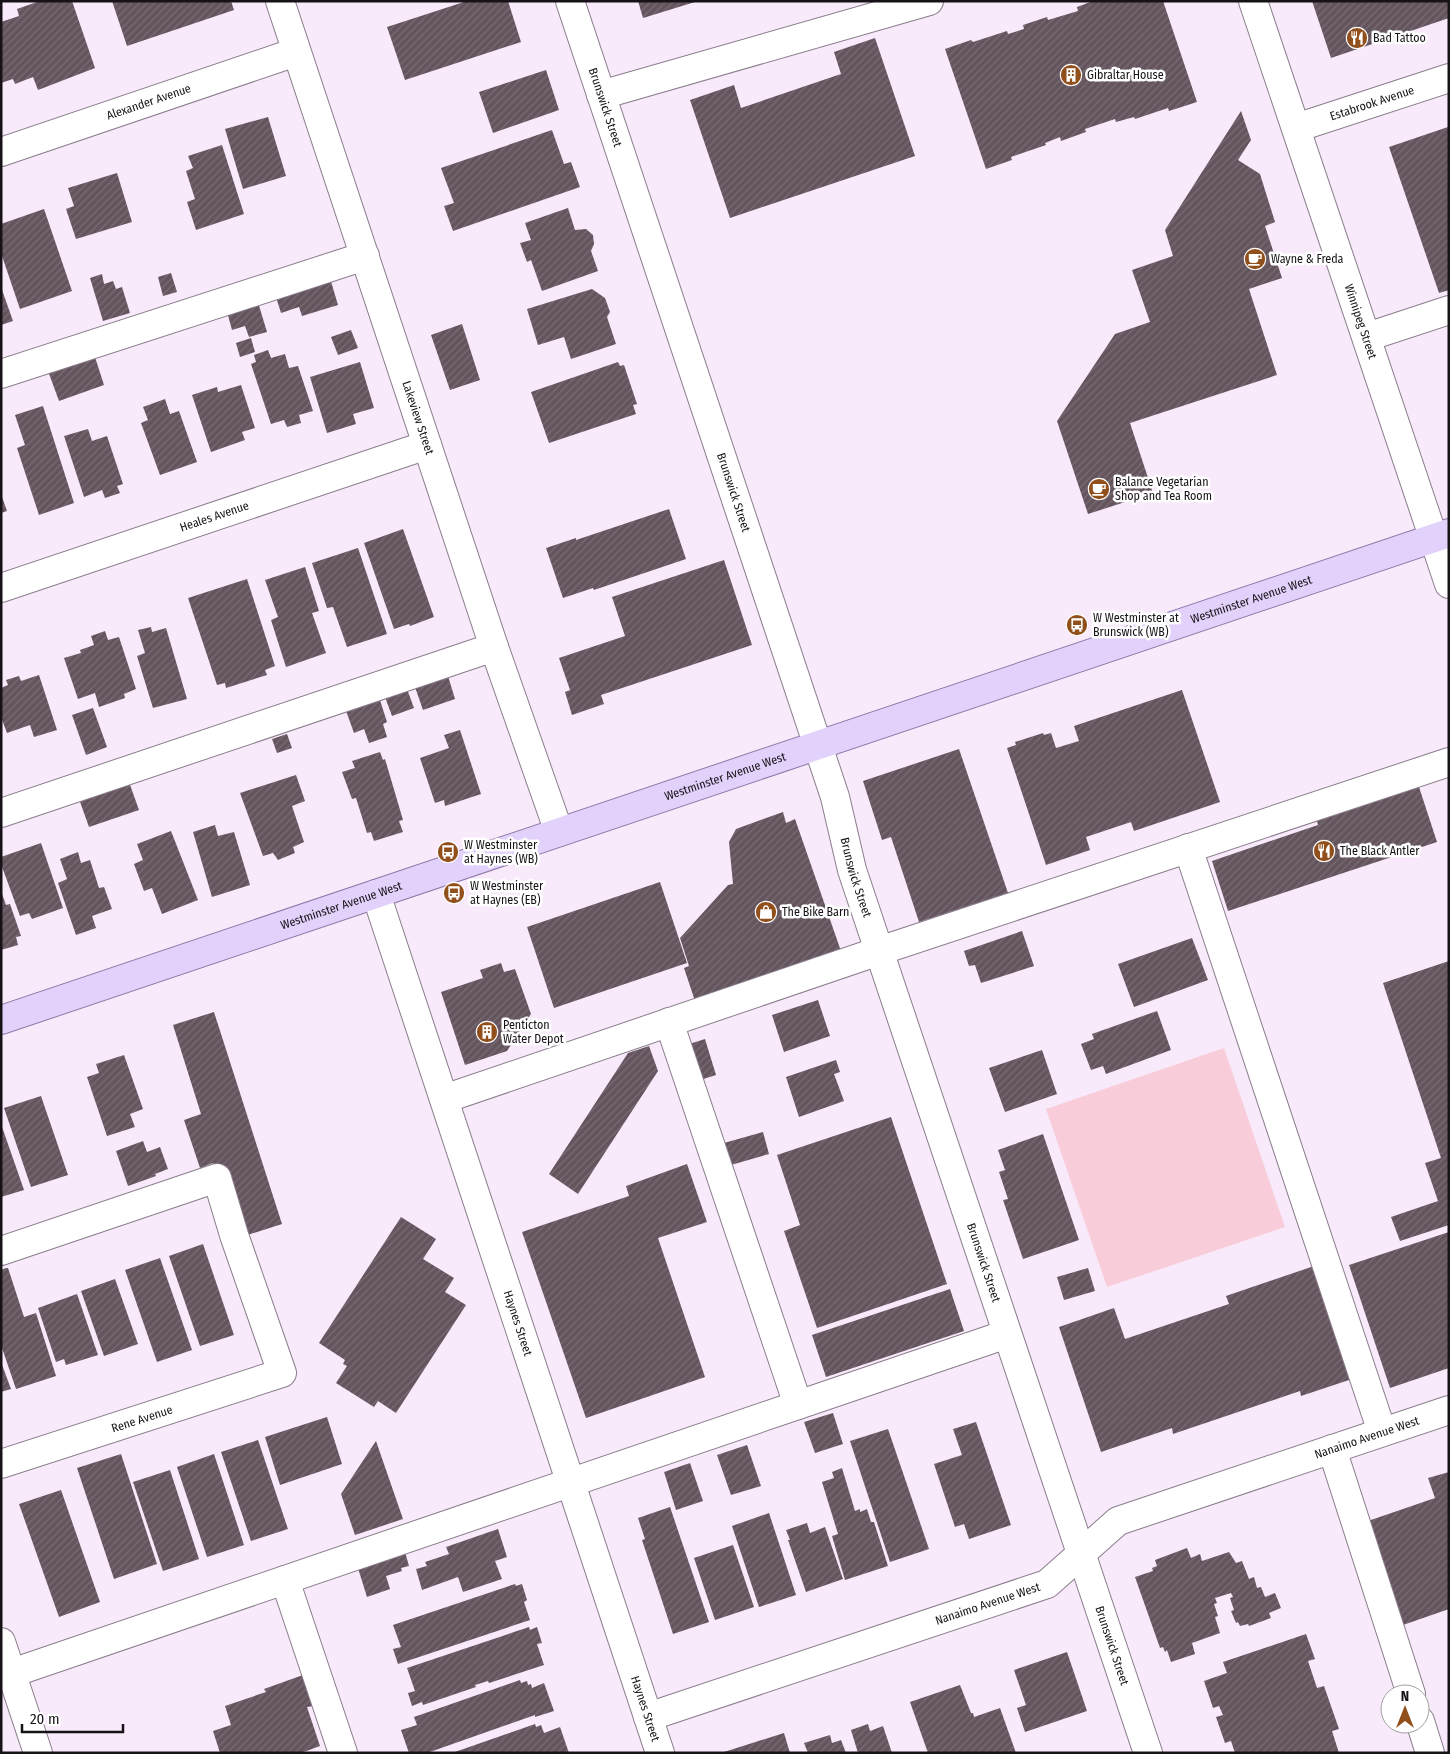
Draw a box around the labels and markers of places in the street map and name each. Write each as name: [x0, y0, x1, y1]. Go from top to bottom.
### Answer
restaurant icon: Bad Tattoo: [1345, 26, 1369, 50]
place label: Bad Tattoo: [1373, 31, 1426, 45]
building icon: Gibraltar House: [1059, 63, 1083, 87]
place label: Gibraltar House: [1087, 68, 1164, 82]
cafe icon: Wayne & Freda: [1243, 247, 1267, 271]
place label: Wayne & Freda: [1271, 252, 1344, 266]
place label: Balance Vegetarian Shop and Tea Room: [1115, 475, 1212, 503]
cafe icon: Balance Vegetarian Shop and Tea Room: [1087, 477, 1111, 501]
place label: W Westminster at Brunswick (WB): [1093, 611, 1179, 639]
bus stop icon: W Westminster at Brunswick (WB): [1065, 613, 1089, 637]
place label: W Westminster at Haynes (WB): [464, 838, 538, 866]
restaurant icon: The Black Antler: [1312, 839, 1336, 863]
bus stop icon: W Westminster at Haynes (WB): [436, 840, 460, 864]
place label: The Black Antler: [1340, 844, 1420, 858]
place label: W Westminster at Haynes (EB): [470, 879, 544, 907]
bus stop icon: W Westminster at Haynes (EB): [442, 881, 466, 905]
shop icon: The Bike Barn: [754, 900, 778, 924]
place label: The Bike Barn: [782, 905, 849, 919]
place label: Penticton Water Depot: [503, 1018, 564, 1046]
building icon: Penticton Water Depot: [475, 1020, 499, 1044]

